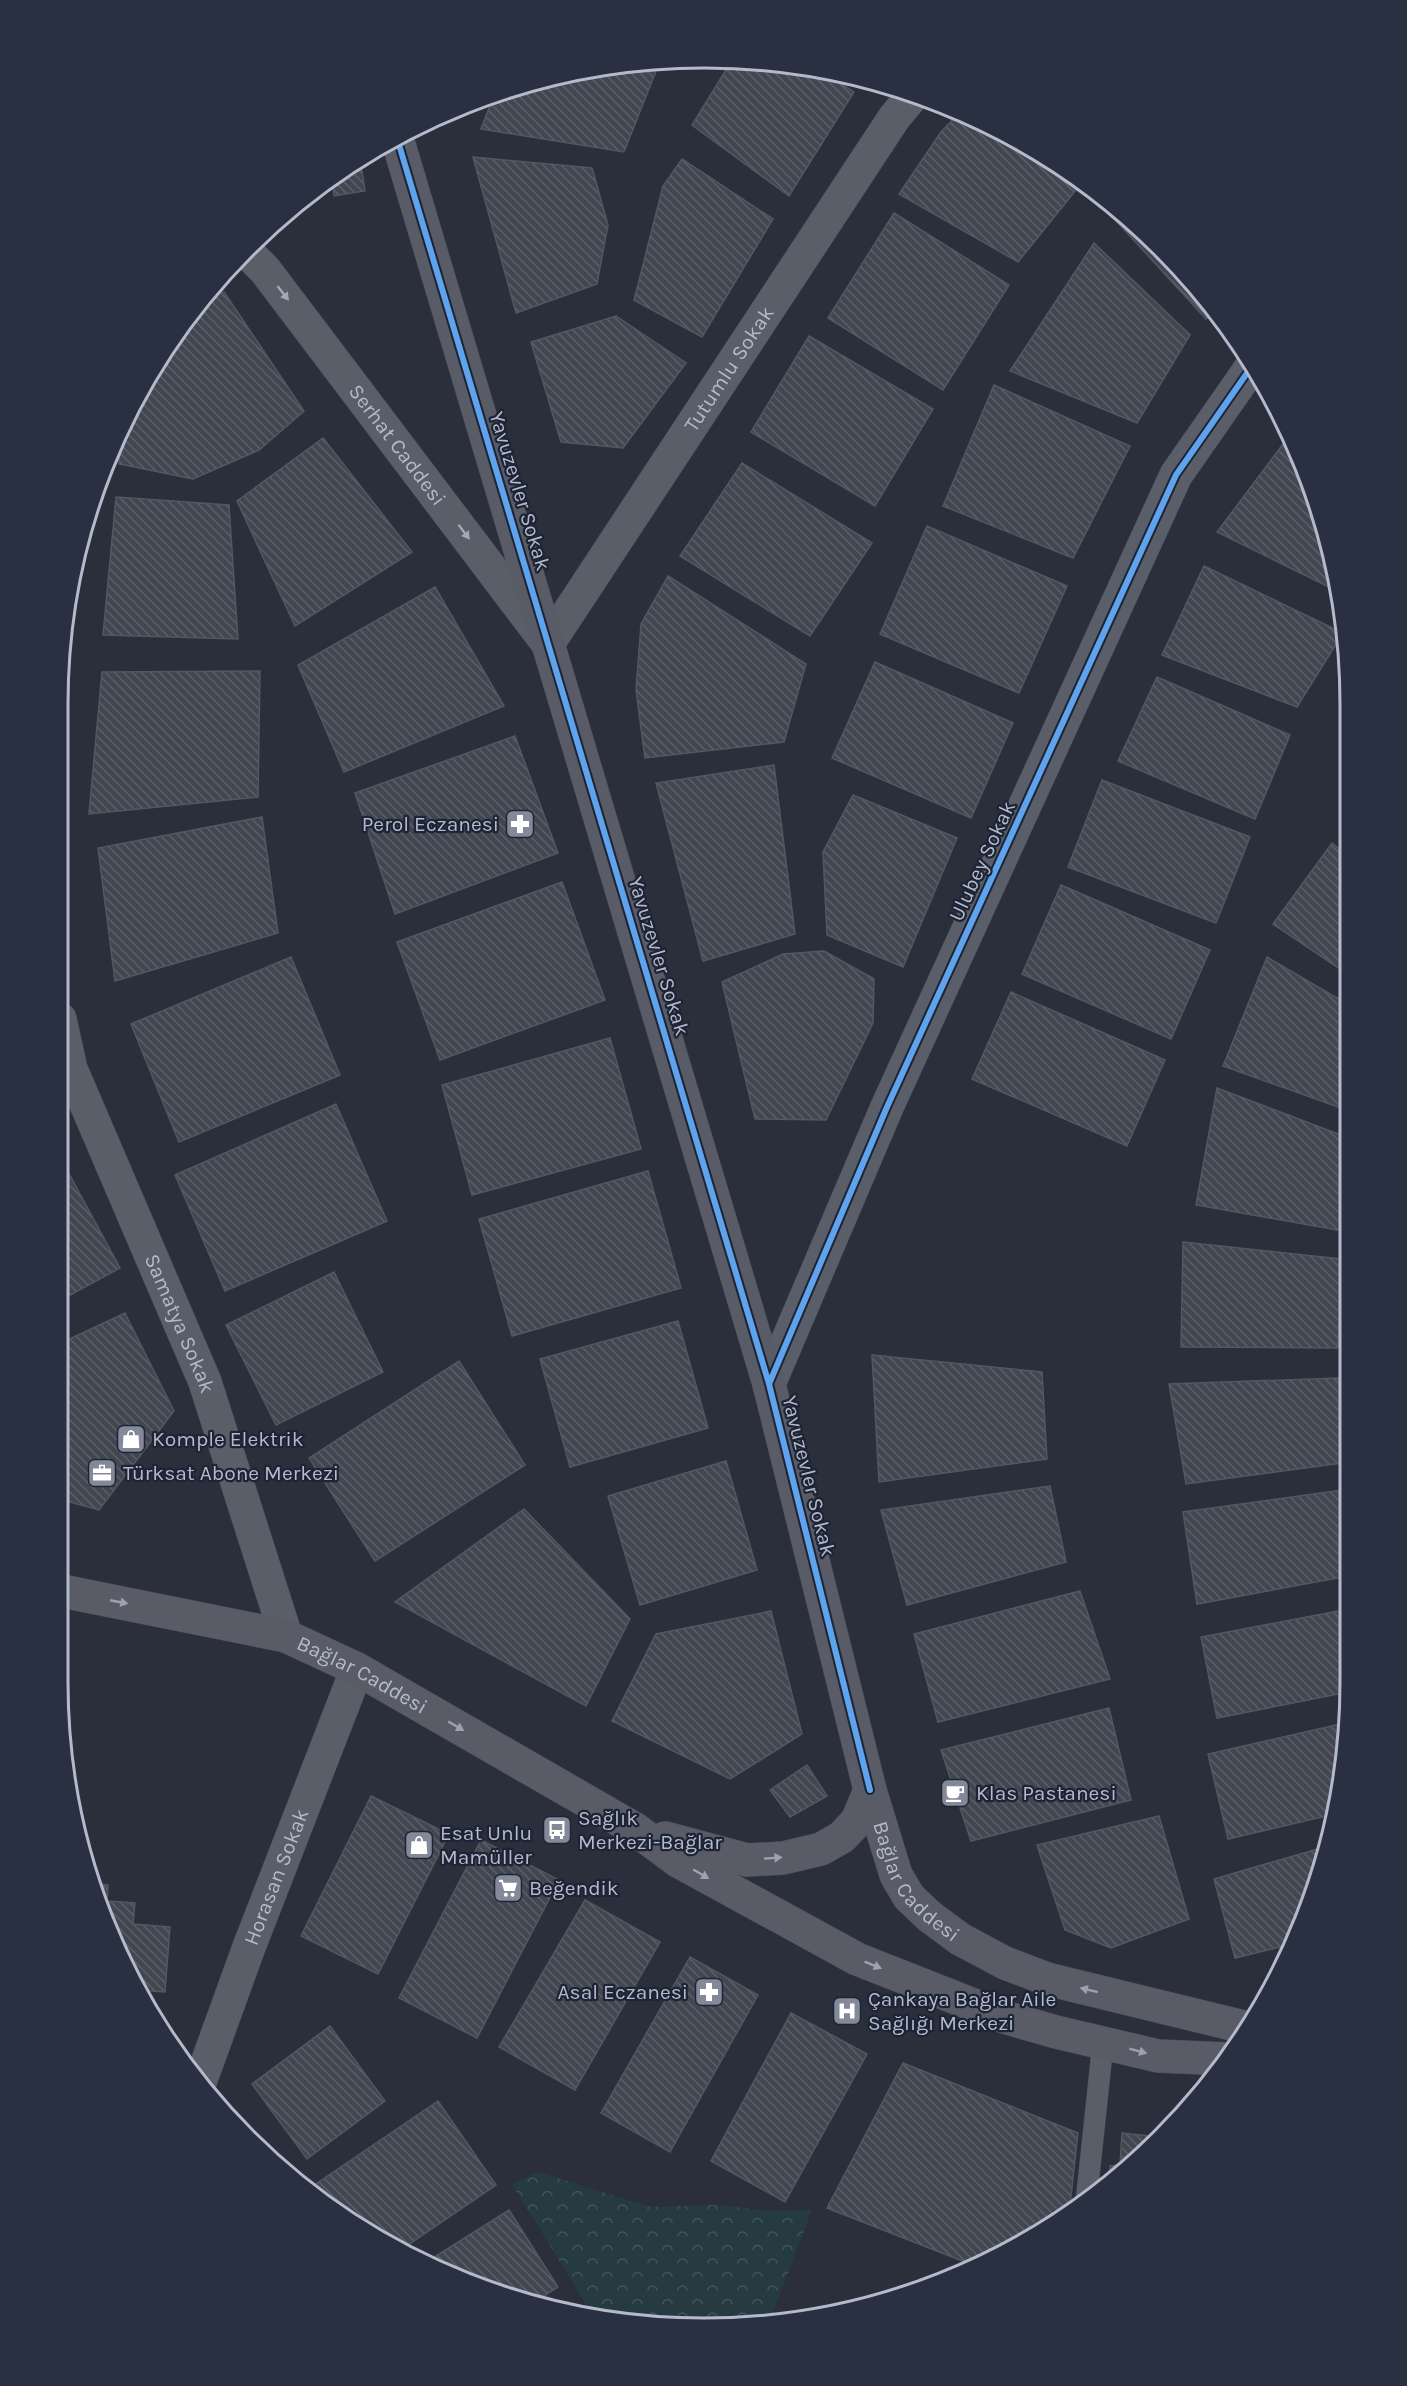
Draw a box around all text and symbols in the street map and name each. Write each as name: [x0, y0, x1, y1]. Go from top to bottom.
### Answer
one-way arrow: [276, 285, 289, 301]
street label: Tutumlu Sokak: [679, 302, 779, 436]
street label: Serhat Caddesi: [344, 380, 451, 510]
street label: Yavuzevler Sokak: [484, 409, 556, 574]
one-way arrow: [458, 523, 470, 539]
street label: Ulubey Sokak: [944, 797, 1020, 925]
pharmacy icon: Perol Eczanesi: [504, 808, 536, 840]
place label: Perol Eczanesi: [362, 812, 499, 836]
street label: Yavuzevler Sokak: [623, 874, 695, 1039]
street label: Samatya Sokak: [140, 1250, 220, 1396]
street label: Yavuzevler Sokak: [777, 1393, 841, 1559]
shop icon: Komple Elektrik: [115, 1423, 147, 1455]
place label: Komple Elektrik: [152, 1427, 304, 1451]
office icon: Türksat Abone Merkezi: [86, 1457, 118, 1489]
place label: Türksat Abone Merkezi: [123, 1461, 339, 1485]
one-way arrow: [110, 1598, 129, 1607]
street label: Bağlar Caddesi: [293, 1631, 432, 1719]
one-way arrow: [448, 1721, 464, 1732]
cafe icon: Klas Pastanesi: [939, 1777, 971, 1809]
place label: Klas Pastanesi: [976, 1781, 1117, 1805]
street label: Horasan Sokak: [239, 1805, 314, 1949]
place label: Sağlık Merkezi-Bağlar: [578, 1806, 722, 1854]
bus stop icon: Sağlık Merkezi-Bağlar: [541, 1814, 573, 1846]
street label: Bağlar Caddesi: [868, 1818, 964, 1947]
place label: Esat Unlu Mamüller: [440, 1821, 532, 1869]
shop icon: Esat Unlu Mamüller: [403, 1829, 435, 1861]
one-way arrow: [764, 1853, 783, 1863]
one-way arrow: [693, 1868, 709, 1879]
supermarket icon: Beğendik: [492, 1872, 524, 1904]
place label: Beğendik: [529, 1876, 619, 1900]
one-way arrow: [864, 1961, 882, 1970]
pharmacy icon: Asal Eczanesi: [693, 1976, 725, 2008]
place label: Asal Eczanesi: [558, 1980, 688, 2004]
one-way arrow: [1080, 1984, 1098, 1994]
place label: Çankaya Bağlar Aile Sağlığı Merkezi: [868, 1987, 1056, 2035]
hospital icon: Çankaya Bağlar Aile Sağlığı Merkezi: [831, 1995, 863, 2027]
one-way arrow: [1129, 2047, 1147, 2056]

